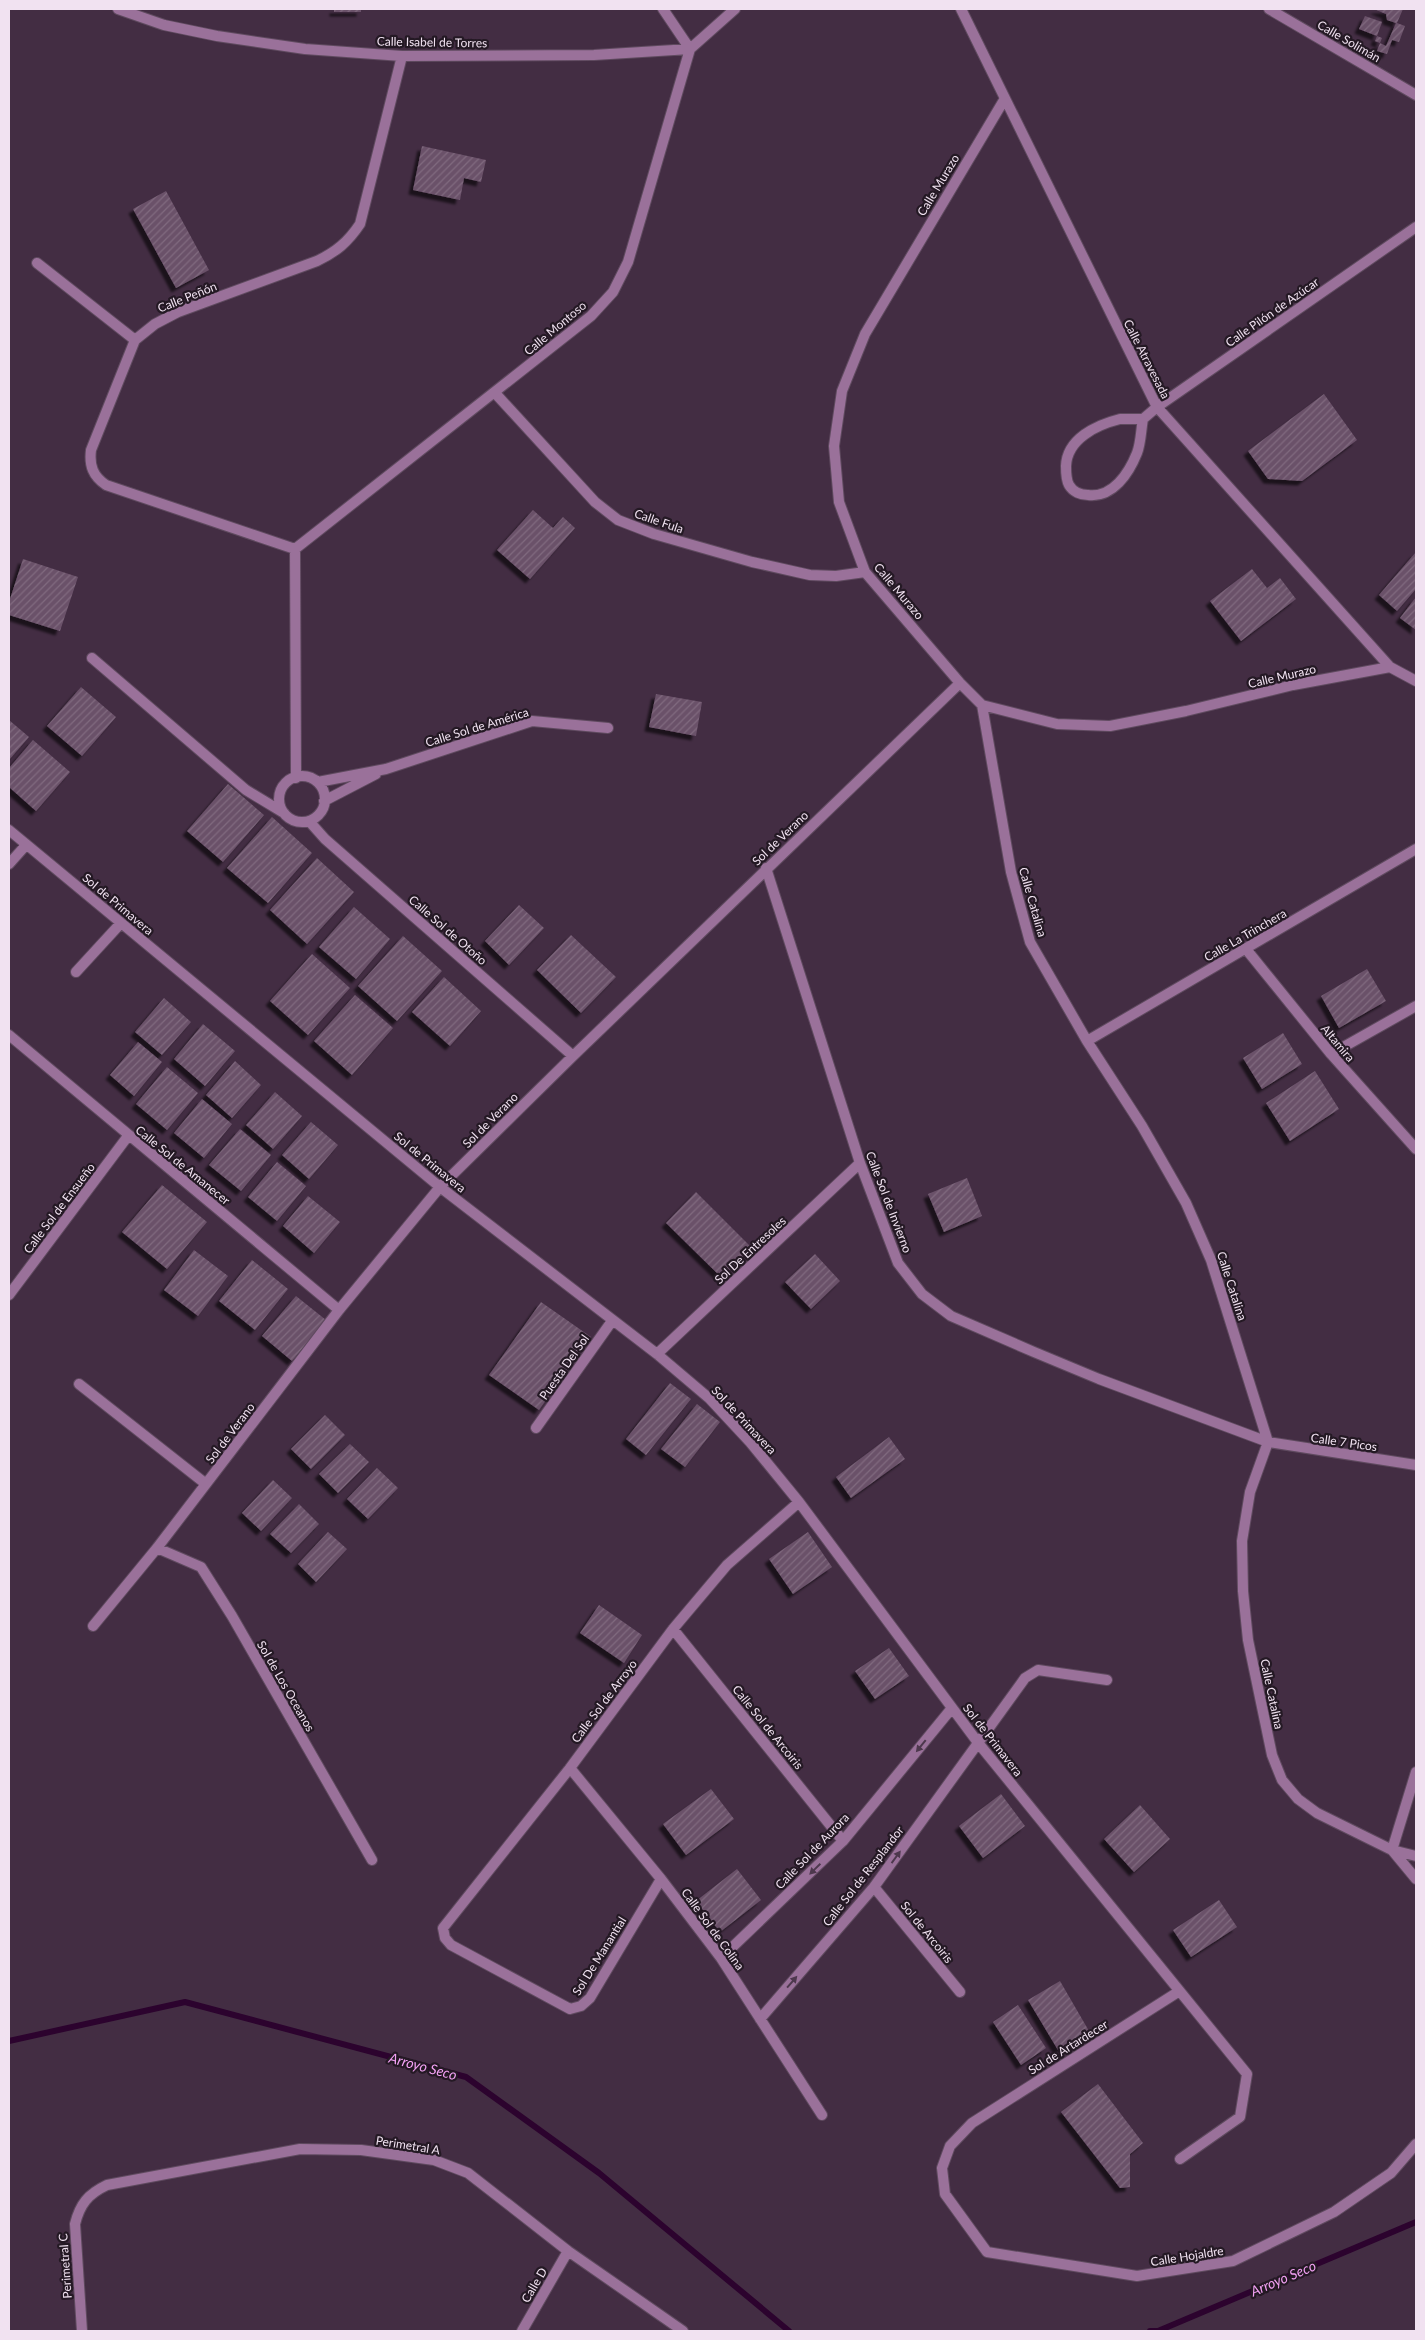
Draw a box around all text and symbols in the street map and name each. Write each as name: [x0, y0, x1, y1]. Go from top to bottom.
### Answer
street label: Calle Solimán: [1315, 17, 1383, 65]
street label: Calle Isabel de Torres: [377, 34, 487, 50]
street label: Calle Murazo: [914, 151, 962, 218]
street label: Calle Pilón de Azúcar: [1222, 274, 1322, 350]
street label: Calle Peñón: [155, 278, 219, 316]
street label: Calle Montoso: [521, 298, 589, 358]
street label: Calle Atravesada: [1121, 317, 1173, 401]
street label: Calle Fula: [633, 506, 686, 536]
street label: Calle Murazo: [871, 560, 927, 622]
street label: Calle Murazo: [1247, 661, 1318, 691]
street label: Calle Sol de América: [424, 704, 530, 750]
street label: Sol de Verano: [749, 807, 811, 868]
street label: Calle Catalina: [1016, 866, 1050, 939]
street label: Sol de Primavera: [79, 870, 157, 938]
street label: Calle Sol de Otoño: [406, 892, 490, 968]
street label: Calle La Trinchera: [1201, 905, 1289, 965]
street label: Altamira: [1318, 1021, 1358, 1065]
street label: Sol de Verano: [459, 1089, 521, 1151]
street label: Calle Sol de Amanecer: [133, 1122, 234, 1208]
street label: Sol de Primavera: [391, 1128, 469, 1196]
street label: Calle Sol de Invierno: [863, 1149, 915, 1255]
street label: Calle Sol de Ensueño: [20, 1160, 98, 1256]
street label: Sol De Entresoles: [711, 1213, 789, 1287]
street label: Calle Catalina: [1214, 1250, 1250, 1322]
street label: Puesta Del Sol: [536, 1332, 592, 1402]
street label: Sol de Primavera: [709, 1383, 779, 1457]
street label: Sol de Verano: [202, 1400, 258, 1466]
street label: Calle 7 Picos: [1310, 1430, 1378, 1454]
street label: Sol de Los Oceanos: [254, 1638, 318, 1734]
street label: Calle Sol de Arroyo: [568, 1656, 640, 1745]
street label: Calle Catalina: [1257, 1657, 1287, 1731]
street label: Calle Sol de Arcoiris: [729, 1682, 807, 1772]
street label: Sol de Primavera: [960, 1701, 1026, 1779]
one-way arrow: [915, 1739, 926, 1752]
street label: Calle Sol de Aurora: [772, 1810, 852, 1892]
street label: Calle Sol de Resplandor: [819, 1822, 907, 1929]
one-way arrow: [891, 1850, 901, 1864]
one-way arrow: [809, 1863, 821, 1875]
street label: Calle Sol de Colina: [678, 1885, 748, 1973]
street label: Sol de Arcoiris: [898, 1898, 956, 1966]
street label: Sol De Manantial: [569, 1914, 629, 1998]
one-way arrow: [786, 1977, 798, 1989]
street label: Sol de Artardecer: [1025, 2016, 1111, 2078]
water label: Arroyo Seco: [386, 2049, 459, 2083]
street label: Perimetral A: [375, 2133, 442, 2158]
street label: Perimetral C: [55, 2233, 75, 2299]
street label: Calle Hojaldre: [1149, 2243, 1225, 2269]
water label: Arroyo Seco: [1247, 2257, 1318, 2300]
street label: Calle D: [518, 2265, 550, 2305]

